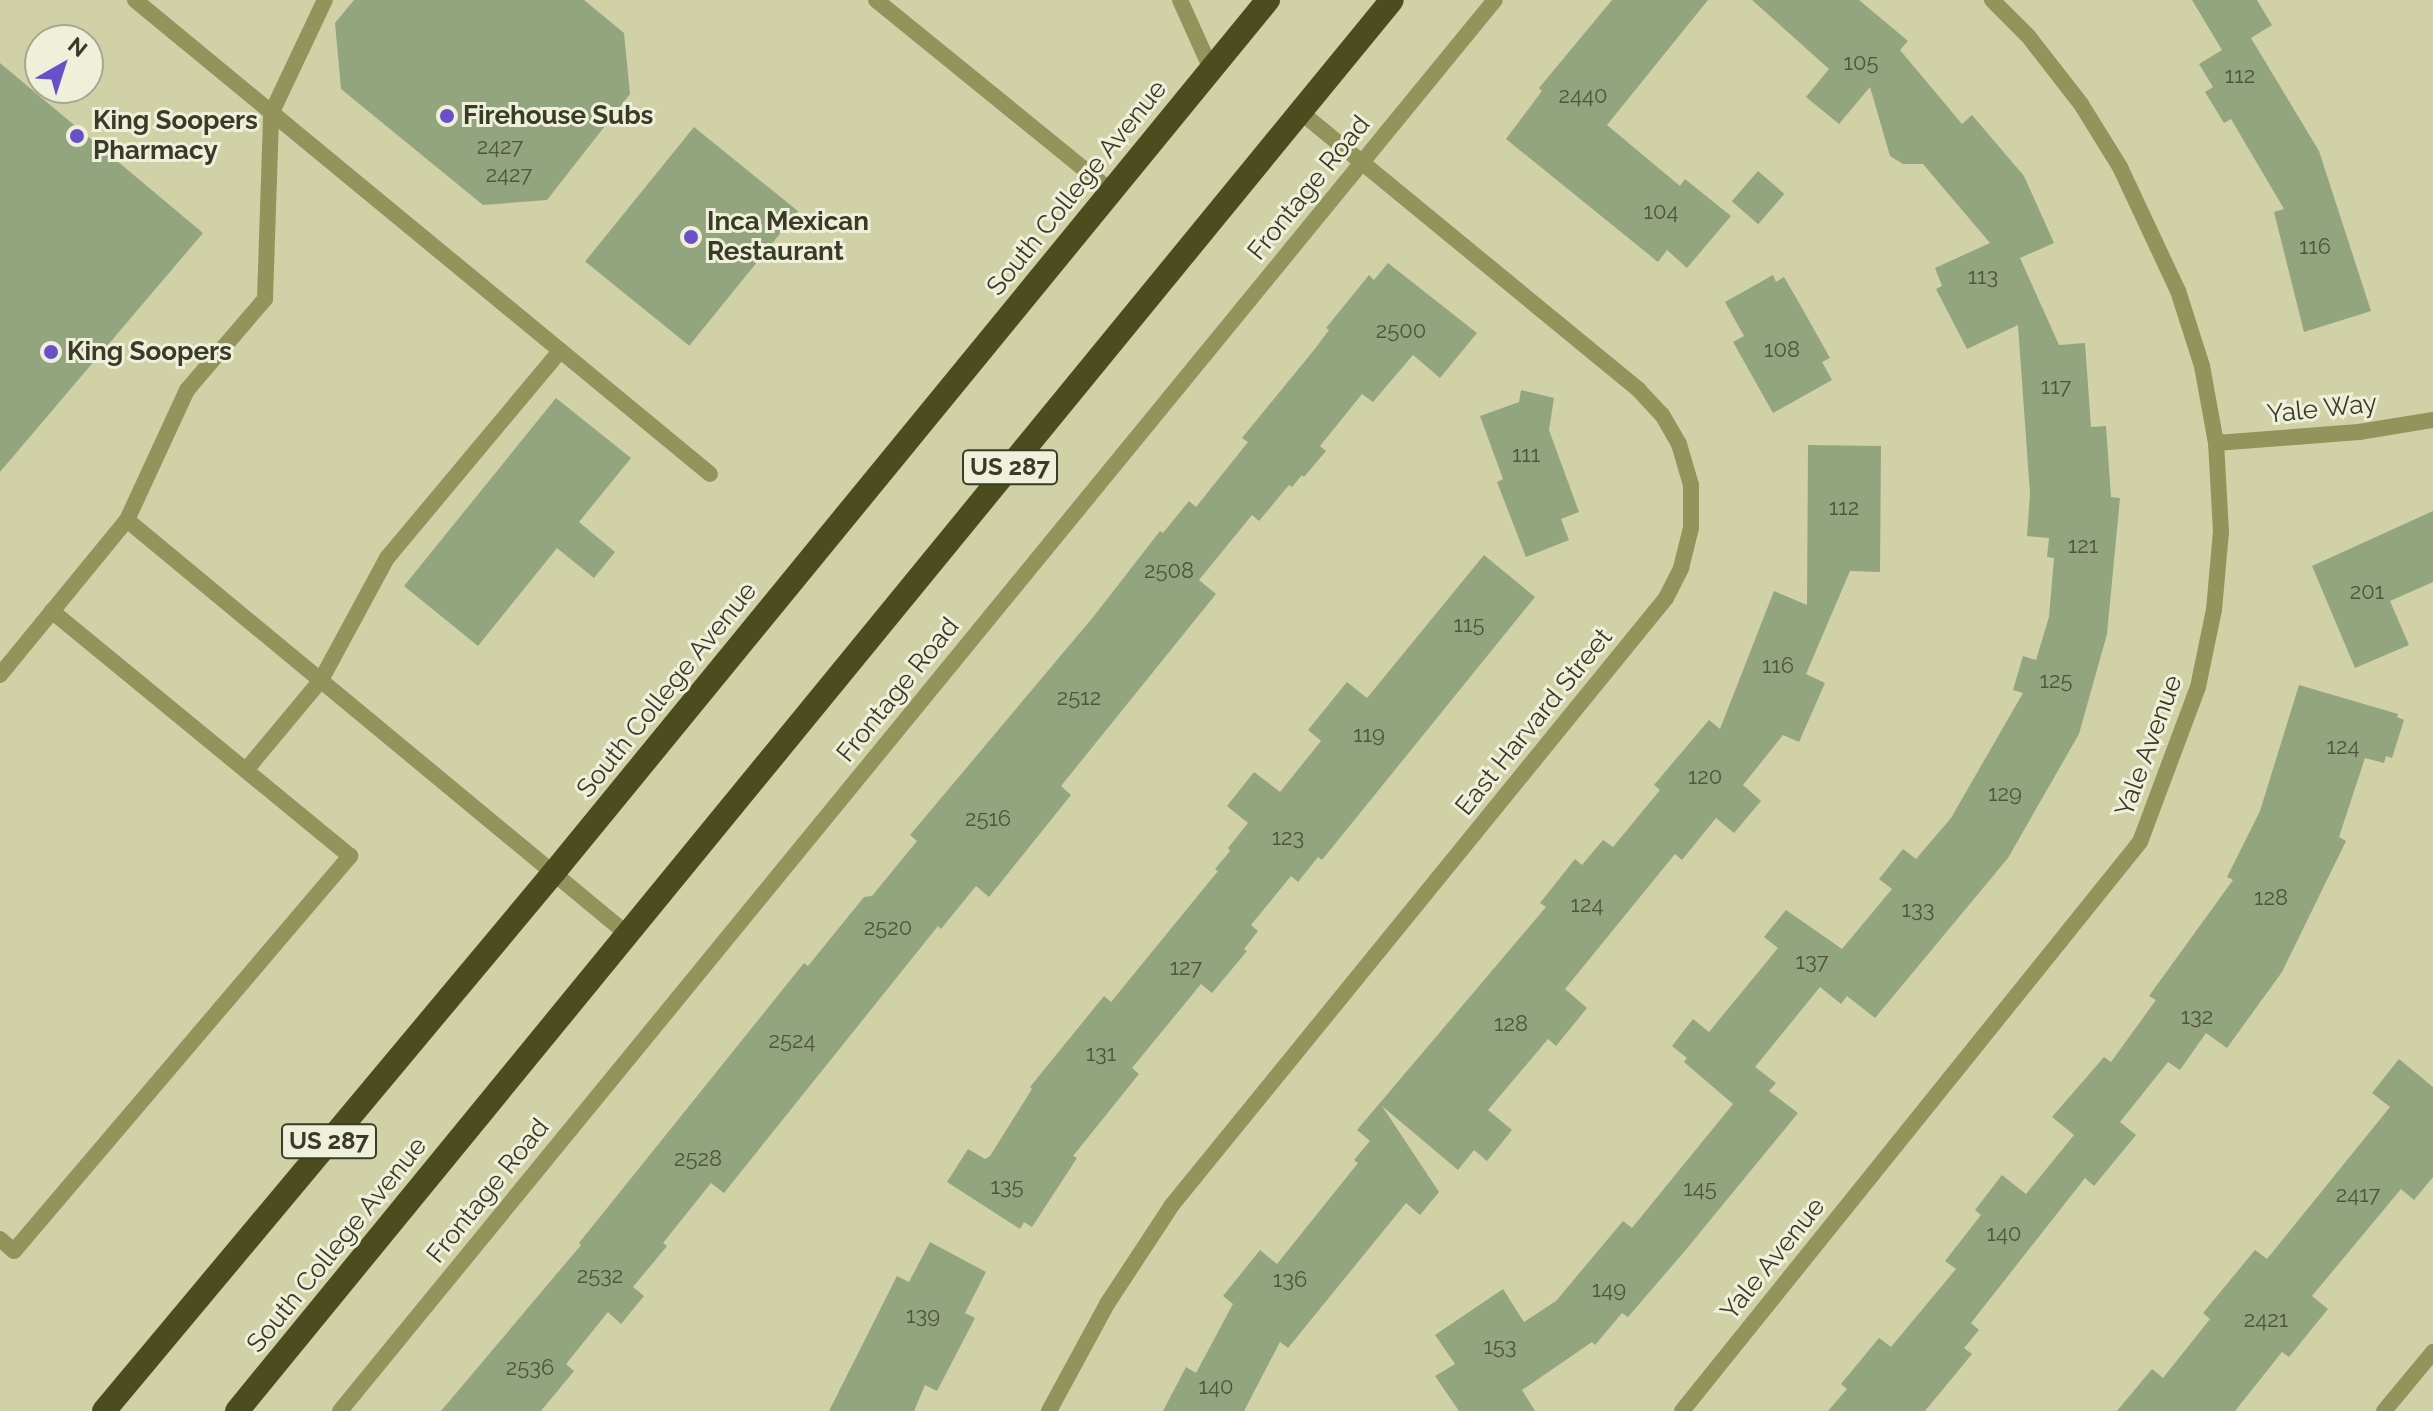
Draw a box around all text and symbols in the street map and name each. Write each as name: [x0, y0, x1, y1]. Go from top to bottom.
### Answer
north arrow: [24, 24, 104, 104]
text: N: [63, 32, 93, 62]
house number: 105: [1844, 50, 1878, 76]
house number: 112: [2225, 63, 2255, 89]
street label: South College Avenue: [980, 74, 1174, 302]
house number: 2440: [1559, 83, 1607, 109]
place label: Firehouse Subs: [463, 100, 653, 132]
place label: King Soopers Pharmacy: [93, 105, 258, 166]
marker: Firehouse Subs: [438, 107, 456, 125]
street label: Frontage Road: [1241, 110, 1377, 266]
marker: King Soopers Pharmacy: [68, 127, 86, 145]
house number: 2427: [477, 134, 523, 160]
house number: 2427: [486, 162, 532, 188]
house number: 104: [1644, 199, 1678, 225]
place label: Inca Mexican Restaurant: [707, 206, 869, 268]
marker: Inca Mexican Restaurant: [682, 228, 700, 246]
house number: 116: [2299, 234, 2331, 260]
house number: 113: [1968, 264, 1998, 290]
house number: 2500: [1376, 318, 1426, 344]
place label: King Soopers: [67, 336, 232, 368]
house number: 108: [1764, 337, 1800, 363]
marker: King Soopers: [42, 343, 60, 361]
house number: 117: [2041, 374, 2071, 400]
street label: Yale Way: [2265, 388, 2379, 430]
house number: 111: [1512, 442, 1540, 468]
road number: US 287: [962, 447, 1058, 487]
house number: 112: [1829, 495, 1859, 521]
house number: 121: [2068, 533, 2098, 559]
house number: 2508: [1144, 558, 1194, 584]
street label: South College Avenue: [570, 576, 764, 804]
house number: 201: [2350, 579, 2384, 605]
street label: Frontage Road: [830, 612, 966, 768]
house number: 115: [1454, 612, 1484, 638]
street label: East Harvard Street: [1449, 622, 1619, 822]
house number: 116: [1762, 653, 1794, 679]
house number: 125: [2040, 668, 2072, 694]
street label: Yale Avenue: [2109, 671, 2189, 821]
house number: 2512: [1057, 685, 1101, 711]
house number: 119: [1353, 722, 1385, 748]
house number: 124: [2327, 734, 2359, 760]
house number: 120: [1688, 764, 1722, 790]
house number: 129: [1988, 781, 2022, 807]
house number: 2516: [965, 806, 1011, 832]
house number: 123: [1272, 825, 1304, 851]
house number: 128: [2254, 885, 2288, 911]
house number: 124: [1571, 892, 1603, 918]
house number: 133: [1902, 897, 1934, 923]
house number: 2520: [864, 915, 912, 941]
house number: 137: [1796, 949, 1828, 975]
house number: 127: [1170, 955, 1202, 981]
house number: 132: [2181, 1004, 2213, 1030]
house number: 128: [1494, 1011, 1528, 1037]
house number: 2524: [769, 1028, 815, 1054]
house number: 131: [1086, 1041, 1116, 1067]
street label: Frontage Road: [420, 1113, 556, 1269]
road number: US 287: [281, 1121, 377, 1161]
street label: South College Avenue: [240, 1131, 434, 1359]
house number: 2528: [674, 1146, 722, 1172]
house number: 135: [990, 1174, 1024, 1200]
house number: 145: [1683, 1176, 1717, 1202]
house number: 2417: [2336, 1182, 2380, 1208]
street label: Yale Avenue: [1714, 1191, 1832, 1327]
house number: 140: [1987, 1221, 2021, 1247]
house number: 2532: [577, 1263, 623, 1289]
house number: 136: [1273, 1267, 1307, 1293]
house number: 149: [1592, 1277, 1626, 1303]
house number: 139: [906, 1303, 940, 1329]
house number: 2421: [2244, 1307, 2288, 1333]
house number: 153: [1483, 1334, 1517, 1360]
house number: 2536: [506, 1355, 554, 1381]
house number: 140: [1199, 1374, 1233, 1400]

